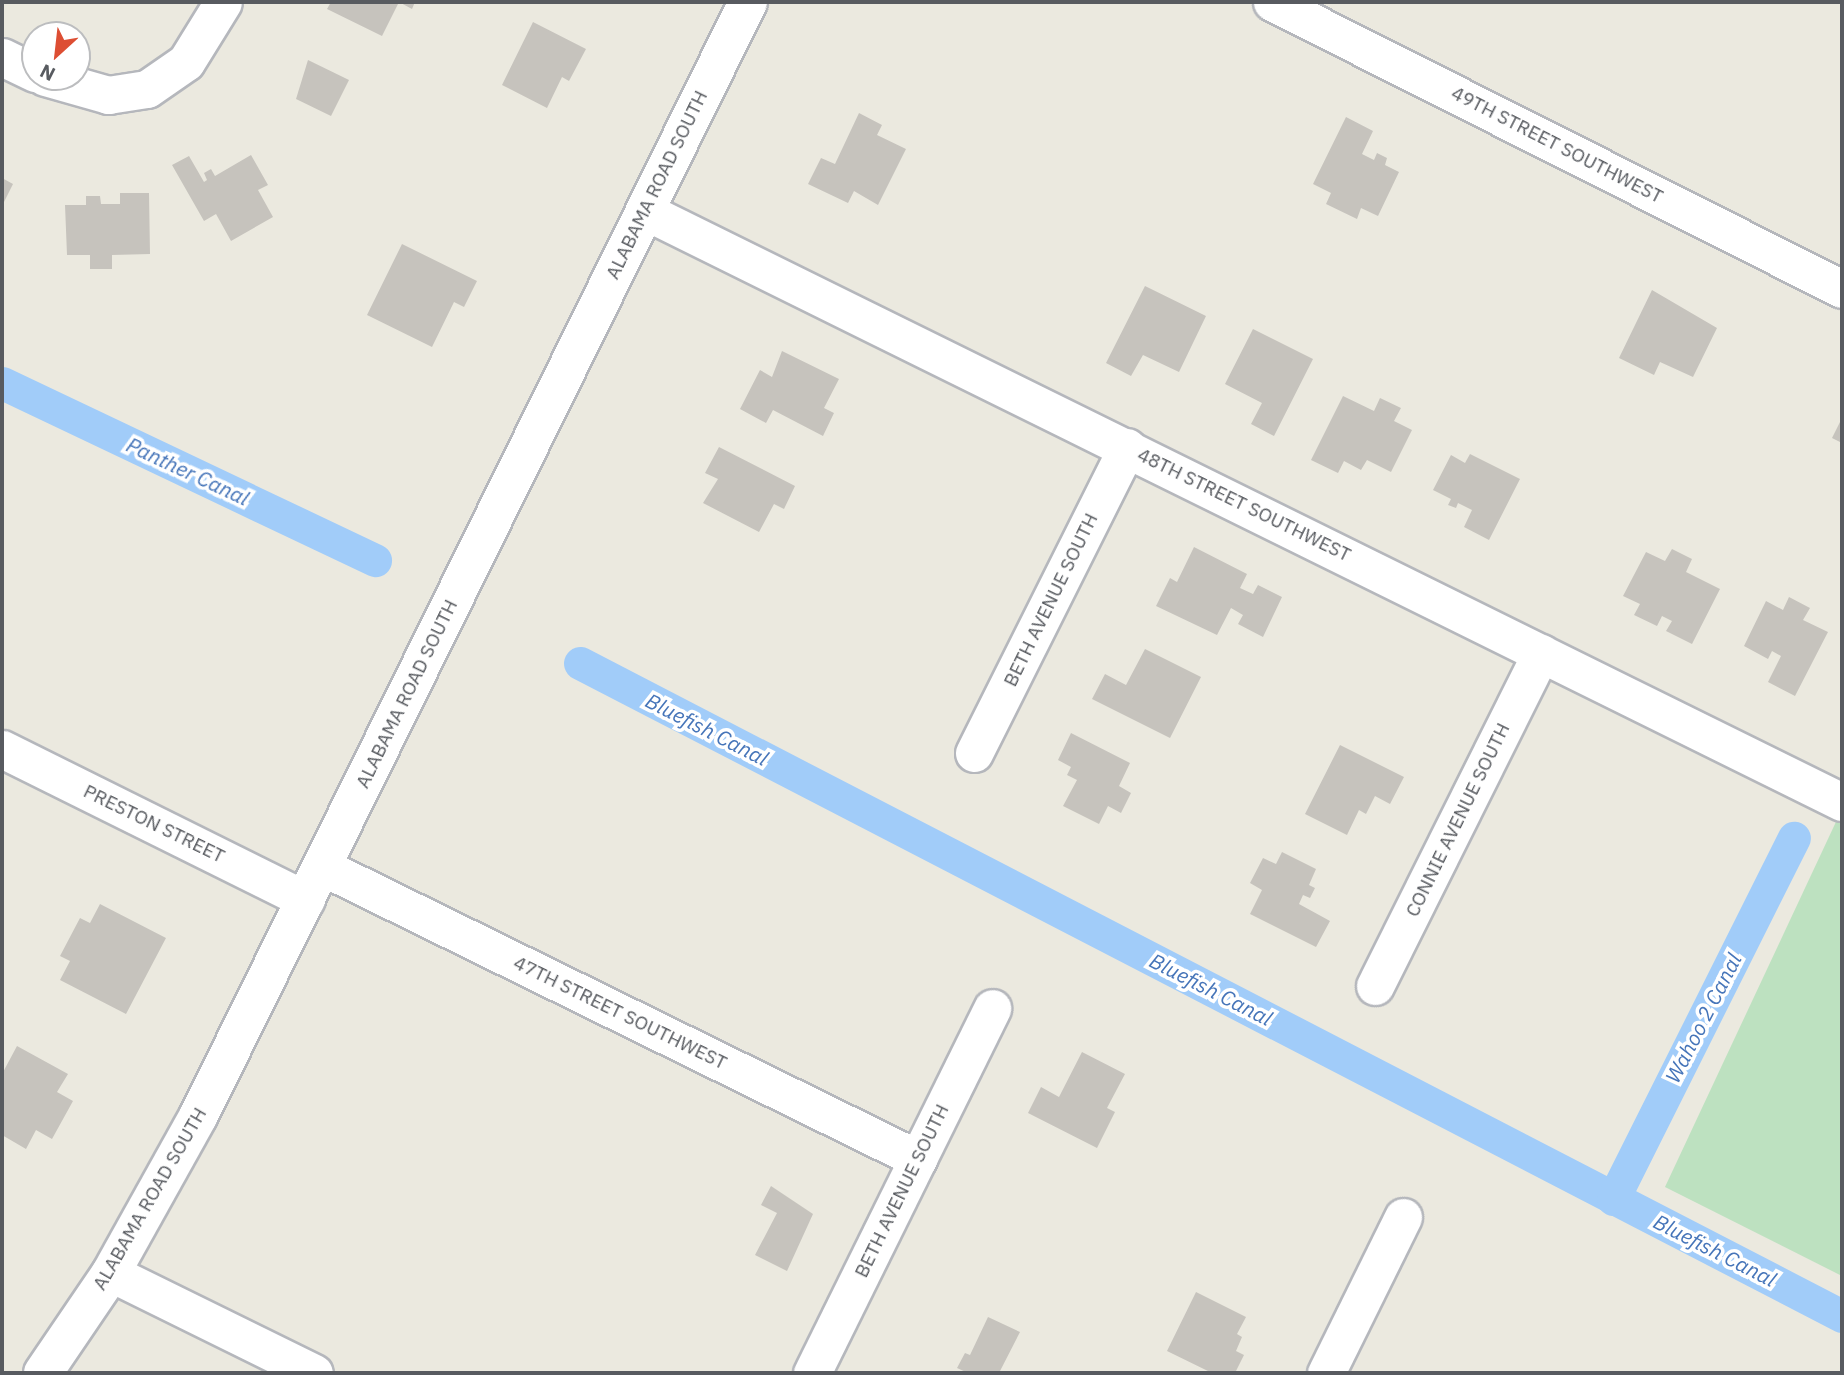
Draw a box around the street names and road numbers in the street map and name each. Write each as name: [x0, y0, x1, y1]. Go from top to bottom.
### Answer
street label: 49TH STREET SOUTHWEST: [1447, 82, 1667, 208]
street label: ALABAMA ROAD SOUTH: [601, 87, 713, 283]
street label: 48TH STREET SOUTHWEST: [1134, 443, 1354, 567]
street label: BETH AVENUE SOUTH: [999, 510, 1103, 690]
street label: ALABAMA ROAD SOUTH: [351, 596, 463, 792]
street label: CONNIE AVENUE SOUTH: [1401, 719, 1515, 921]
street label: PRESTON STREET: [80, 780, 228, 868]
street label: 47TH STREET SOUTHWEST: [510, 951, 730, 1075]
street label: BETH AVENUE SOUTH: [850, 1101, 954, 1281]
street label: ALABAMA ROAD SOUTH: [88, 1104, 212, 1294]

